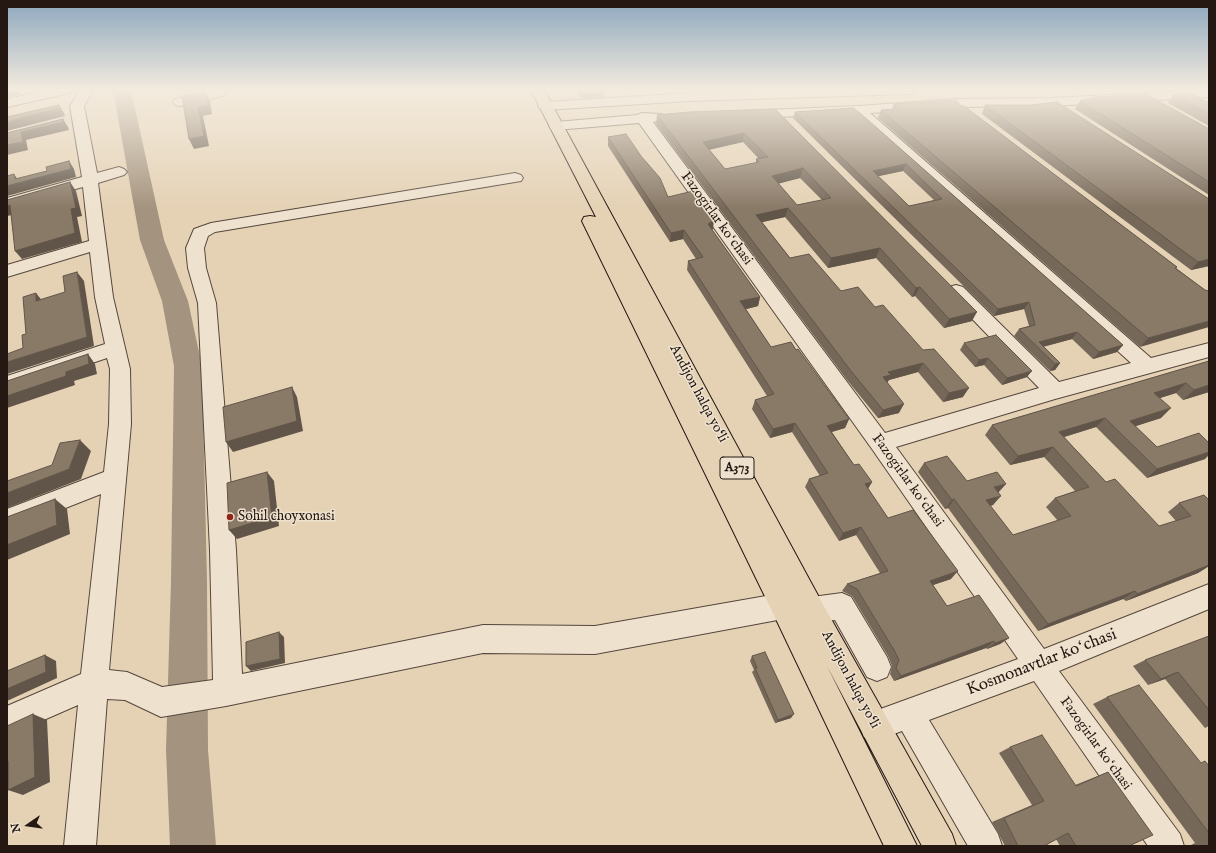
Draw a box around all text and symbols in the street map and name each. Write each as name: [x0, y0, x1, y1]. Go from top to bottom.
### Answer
street label: Fazogirlar koʻchasi: [677, 169, 755, 269]
street label: Andijon halqa yo‘li: [665, 342, 731, 446]
street label: Fazogirlar koʻchasi: [868, 431, 946, 531]
road number: A373: [720, 457, 754, 479]
place label: Sohil choyxonasi: [238, 509, 335, 525]
marker: Sohil choyxonasi: [225, 512, 235, 522]
street label: Kosmonavtlar koʻchasi: [964, 625, 1120, 701]
street label: Andijon halqa yo‘li: [817, 628, 883, 732]
street label: Fazogirlar koʻchasi: [1056, 694, 1134, 794]
north arrow: [8, 805, 48, 845]
text: N: [8, 821, 24, 834]

